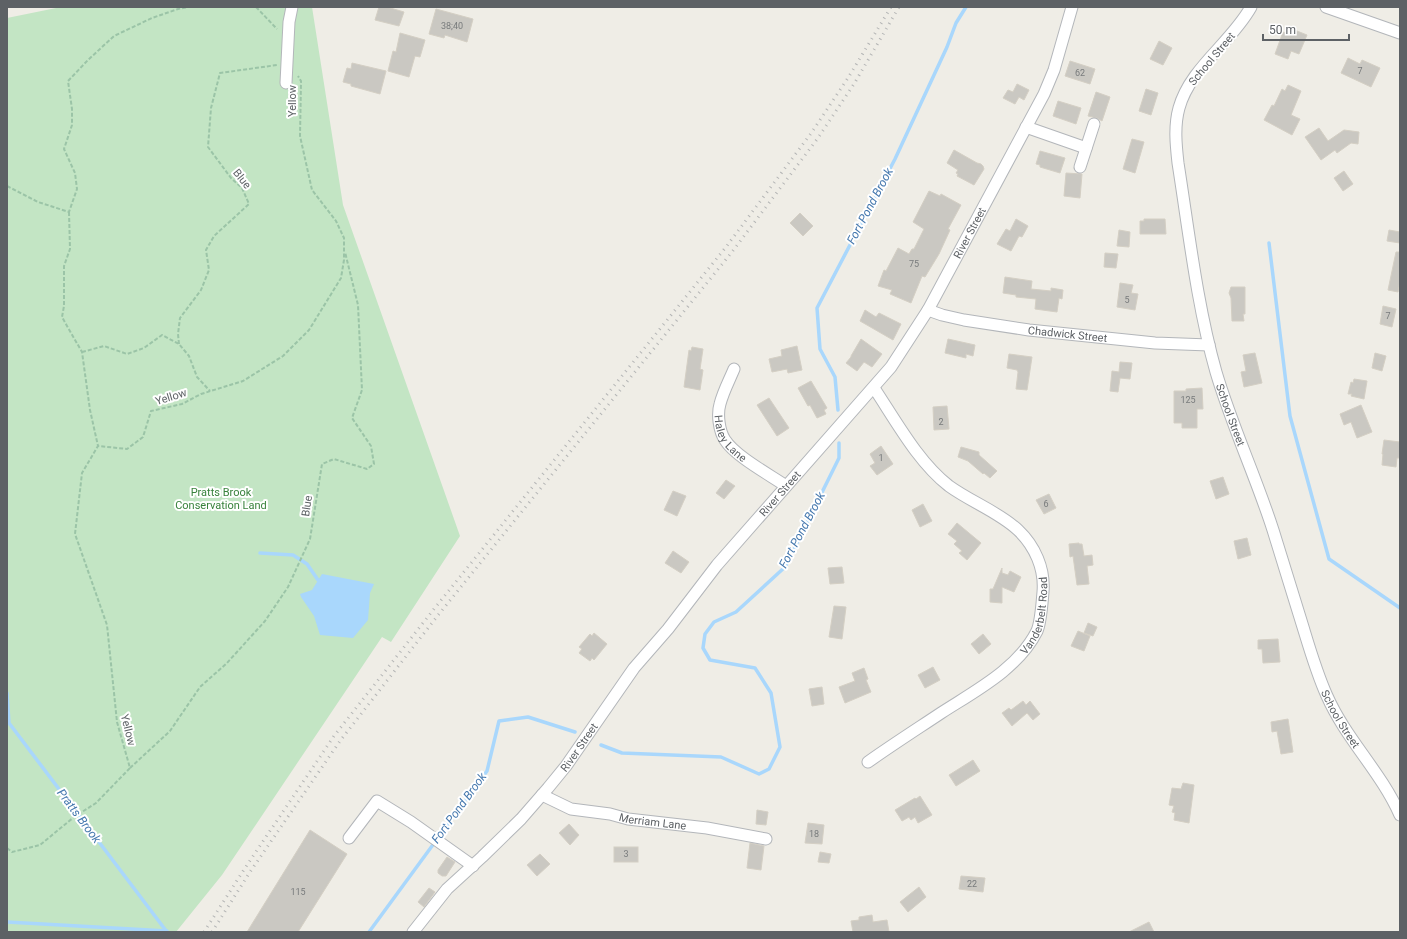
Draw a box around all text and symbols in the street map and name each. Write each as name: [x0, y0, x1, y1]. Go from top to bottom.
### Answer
scale bar: [1263, 16, 1349, 42]
house number: 38;40: [441, 21, 463, 31]
text: 50 m: [1269, 23, 1296, 37]
street label: School Street: [1186, 30, 1238, 88]
house number: 7: [1357, 66, 1363, 76]
house number: 62: [1075, 68, 1085, 78]
street label: Yellow: [286, 84, 299, 117]
water label: Fort Pond Brook: [844, 165, 896, 246]
street label: Blue: [230, 167, 254, 192]
street label: River Street: [950, 205, 989, 261]
house number: 75: [909, 259, 919, 269]
house number: 5: [1124, 295, 1130, 305]
house number: 7: [1385, 311, 1391, 321]
street label: Chadwick Street: [1027, 323, 1108, 345]
street label: School Street: [1213, 382, 1248, 448]
street label: Yellow: [154, 386, 189, 408]
house number: 125: [1180, 395, 1196, 405]
street label: Haley Lane: [712, 415, 749, 465]
house number: 2: [938, 417, 944, 427]
house number: 1: [878, 453, 884, 463]
street label: River Street: [756, 468, 803, 519]
park label: Pratts Brook Conservation Land: [175, 486, 267, 512]
water label: Fort Pond Brook: [776, 489, 828, 570]
street label: Blue: [299, 494, 315, 518]
house number: 6: [1043, 499, 1049, 509]
street label: Vanderbelt Road: [1017, 576, 1050, 657]
street label: School Street: [1319, 688, 1363, 751]
street label: Yellow: [118, 713, 138, 748]
street label: River Street: [558, 720, 601, 774]
water label: Fort Pond Brook: [429, 769, 490, 846]
water label: Pratts Brook: [54, 786, 105, 847]
street label: Merriam Lane: [617, 810, 687, 832]
house number: 18: [809, 829, 819, 839]
house number: 3: [623, 849, 629, 859]
house number: 22: [967, 879, 977, 889]
house number: 115: [290, 887, 306, 897]

